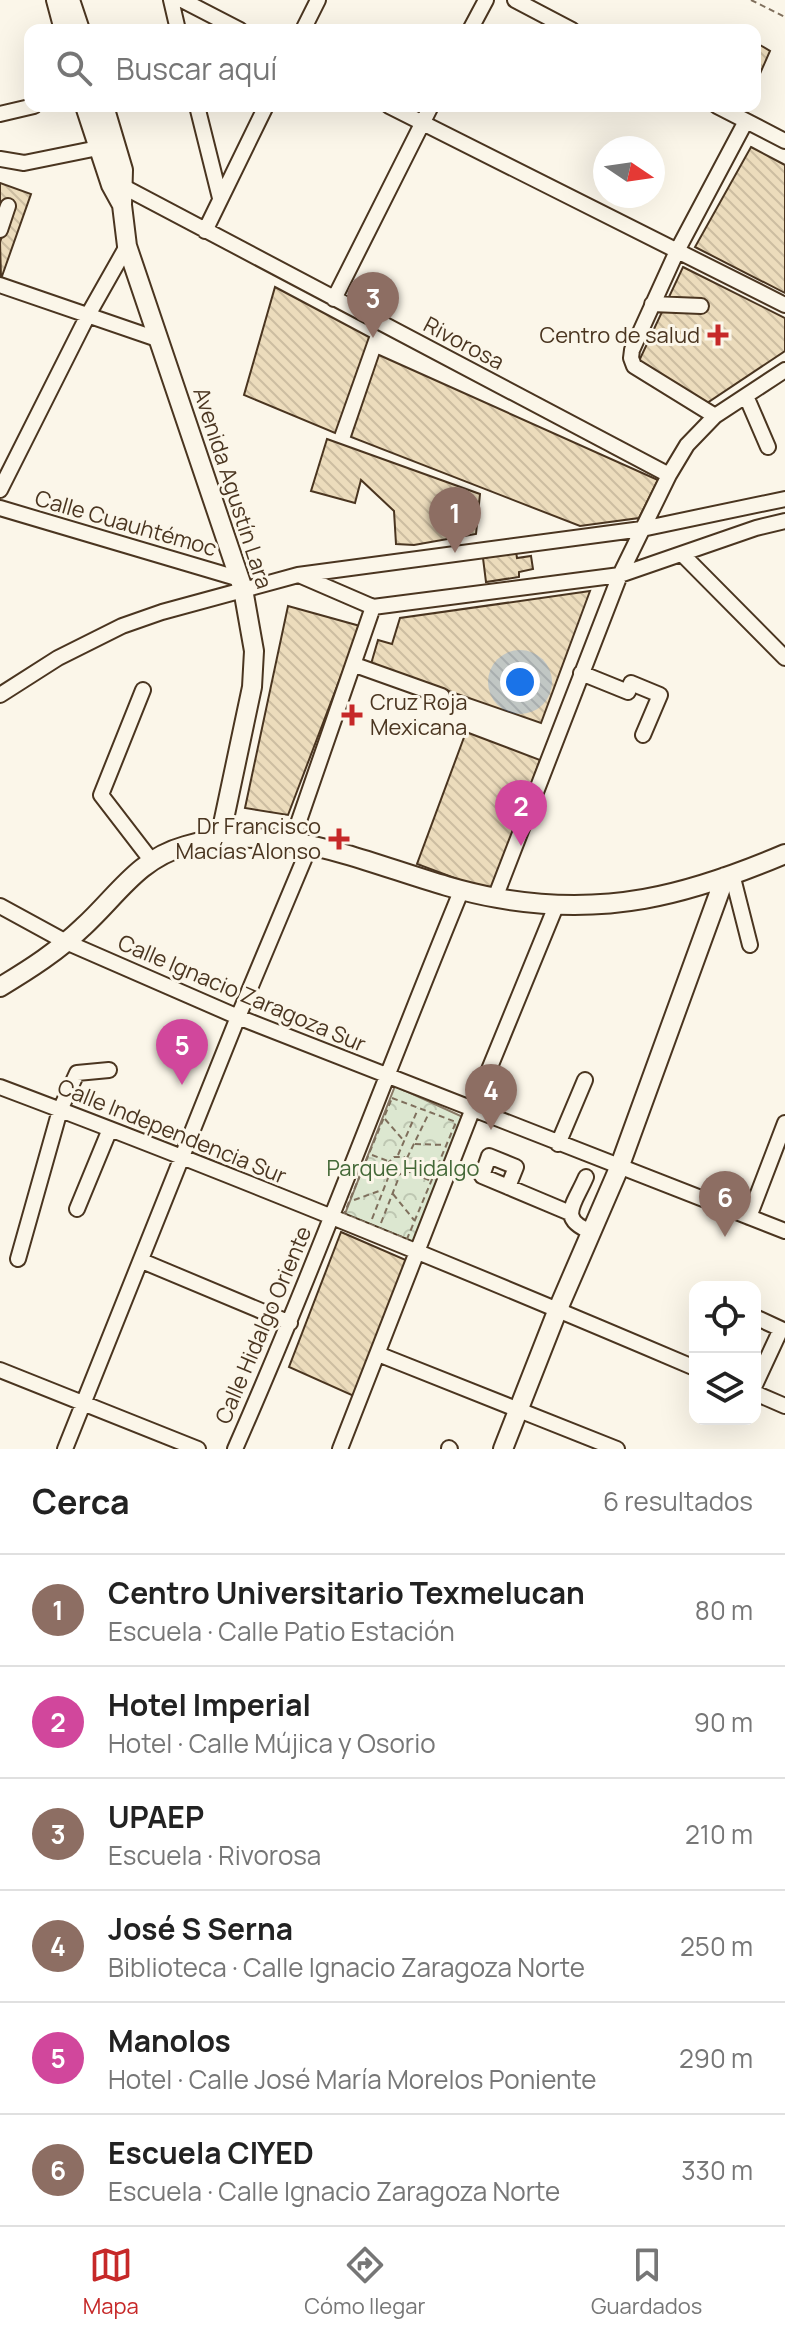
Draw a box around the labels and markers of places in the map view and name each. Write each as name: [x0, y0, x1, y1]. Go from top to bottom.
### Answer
pin: 3: [347, 272, 399, 338]
place label: Centro de salud: [539, 320, 700, 350]
marker: Centro de salud: [707, 324, 729, 346]
pin: 1: [429, 487, 481, 553]
place label: Cruz Roja Mexicana: [370, 687, 467, 742]
marker: Cruz Roja Mexicana: [341, 704, 363, 726]
pin: 2: [495, 780, 547, 846]
place label: Dr Francisco Macías Alonso: [175, 811, 321, 866]
marker: Dr Francisco Macías Alonso: [328, 828, 350, 850]
pin: 5: [156, 1019, 208, 1085]
pin: 4: [465, 1064, 517, 1130]
pin: 6: [699, 1171, 751, 1237]

